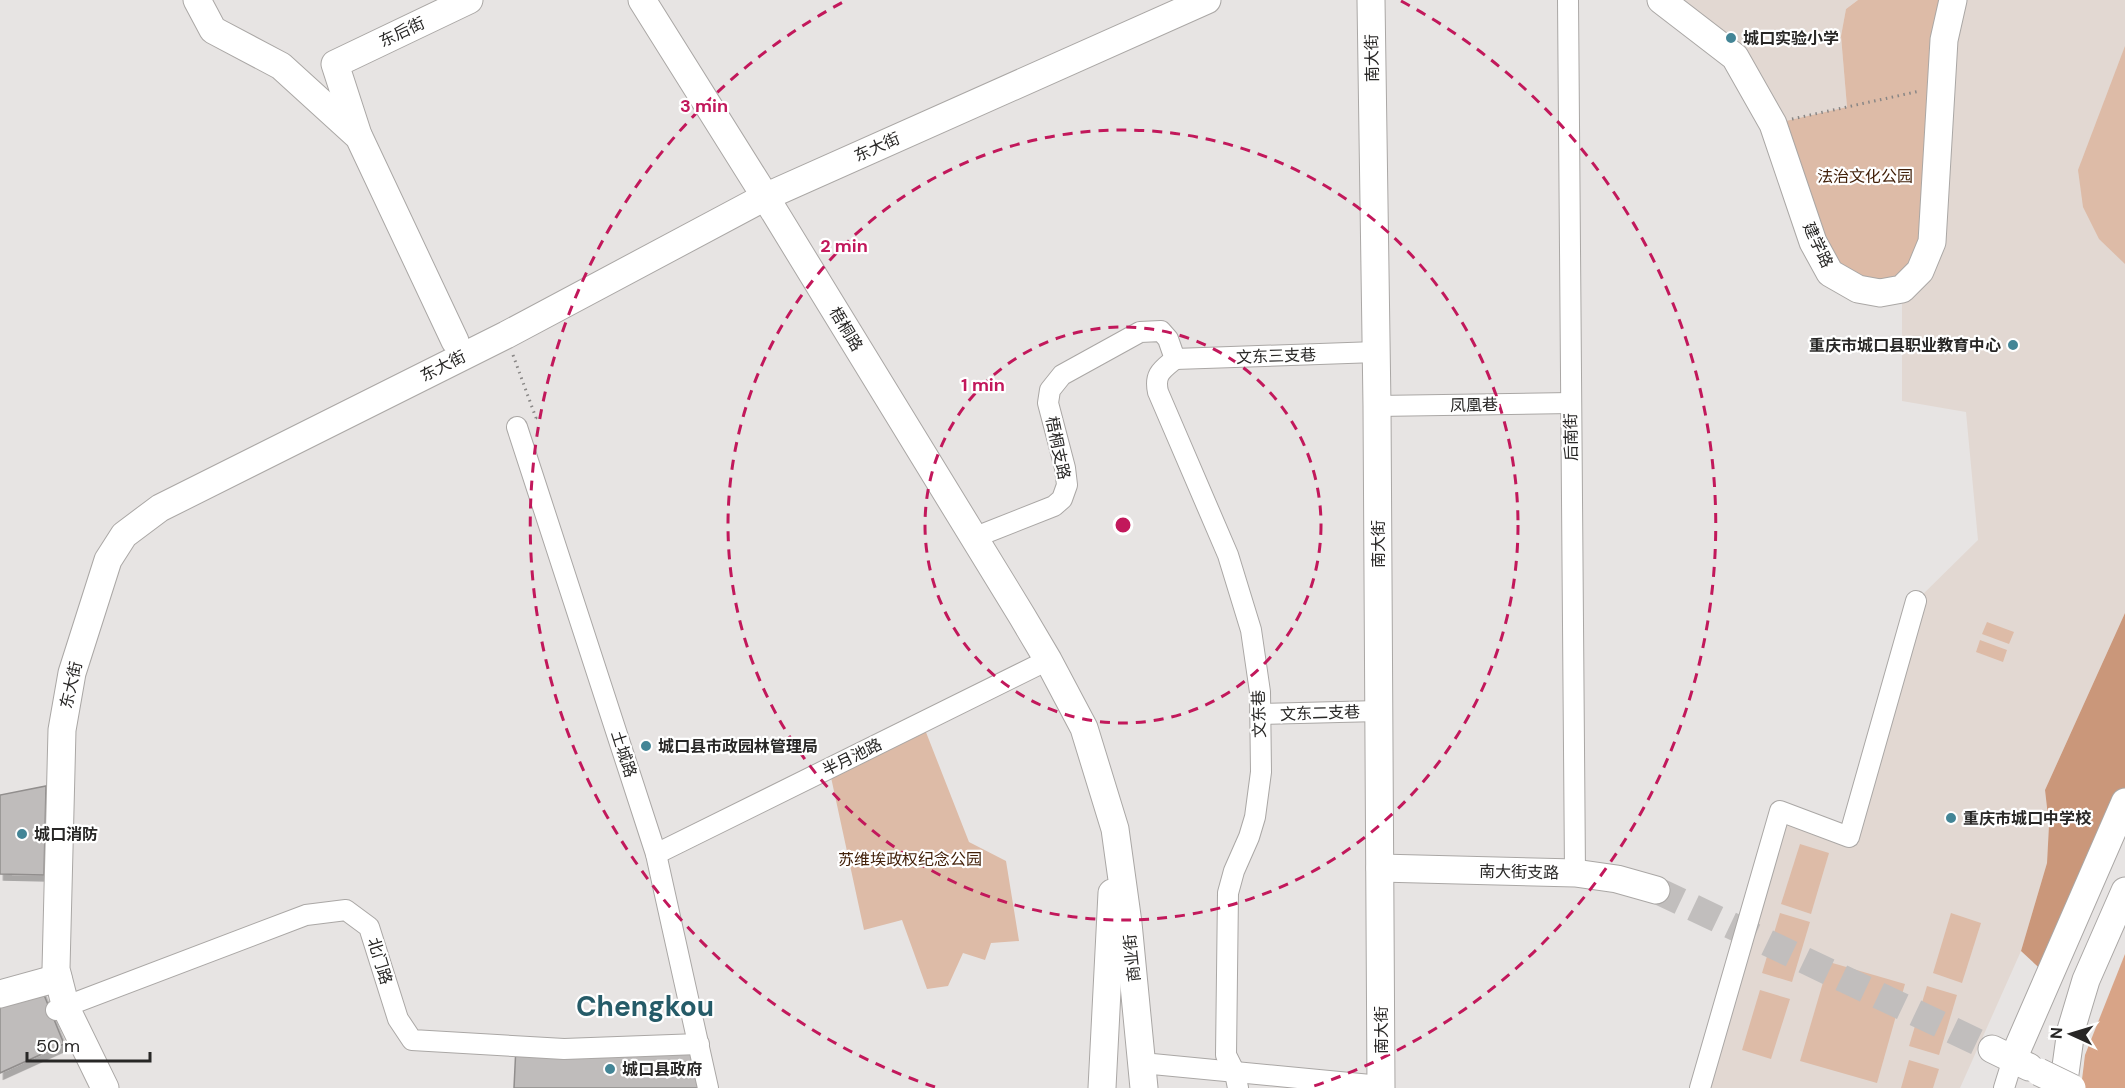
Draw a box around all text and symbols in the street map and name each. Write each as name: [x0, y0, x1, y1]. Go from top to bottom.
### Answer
street label: 东后街: [376, 12, 428, 52]
place label: 城口实验小学: [1743, 28, 1839, 49]
marker: 城口实验小学: [1724, 31, 1738, 45]
street label: 南大街: [1361, 34, 1383, 82]
text: 3 min: [680, 94, 728, 118]
street label: 东大街: [851, 128, 903, 166]
park label: 法治文化公园: [1817, 166, 1913, 187]
street label: 建学路: [1798, 219, 1838, 271]
text: 2 min: [820, 234, 868, 258]
street label: 梧桐路: [825, 303, 867, 355]
place label: 重庆市城口县职业教育中心: [1809, 335, 2001, 356]
marker: 重庆市城口县职业教育中心: [2006, 338, 2020, 352]
street label: 文东三支巷: [1236, 344, 1316, 368]
street label: 东大街: [417, 346, 469, 386]
text: 1 min: [961, 373, 1005, 397]
street label: 凤凰巷: [1450, 394, 1498, 416]
street label: 后南街: [1560, 413, 1582, 461]
street label: 梧桐支路: [1041, 415, 1075, 481]
centre of rings: [1113, 515, 1133, 535]
street label: 南大街: [1368, 520, 1389, 568]
street label: 东大街: [55, 659, 87, 711]
street label: 文东巷: [1248, 690, 1270, 738]
street label: 文东二支巷: [1280, 701, 1360, 725]
street label: 土城路: [607, 728, 641, 780]
street label: 半月池路: [819, 734, 885, 780]
place label: 城口县市政园林管理局: [658, 736, 818, 757]
marker: 城口县市政园林管理局: [639, 739, 653, 753]
place label: 重庆市城口中学校: [1963, 808, 2092, 829]
marker: 重庆市城口中学校: [1944, 811, 1958, 825]
place label: 城口消防: [34, 824, 98, 845]
marker: 城口消防: [15, 827, 29, 841]
park label: 苏维埃政权纪念公园: [838, 849, 982, 870]
street label: 南大街支路: [1479, 861, 1559, 883]
street label: 商业街: [1119, 933, 1145, 983]
street label: 北门路: [363, 935, 397, 987]
district label: Chengkou: [576, 988, 714, 1025]
north arrow: [2041, 1004, 2101, 1064]
street label: 南大街: [1371, 1006, 1392, 1054]
scale bar: [27, 1025, 150, 1063]
text: N: [2046, 1026, 2067, 1040]
text: 50 m: [36, 1034, 80, 1058]
place label: 城口县政府: [622, 1059, 702, 1080]
marker: 城口县政府: [603, 1062, 617, 1076]

